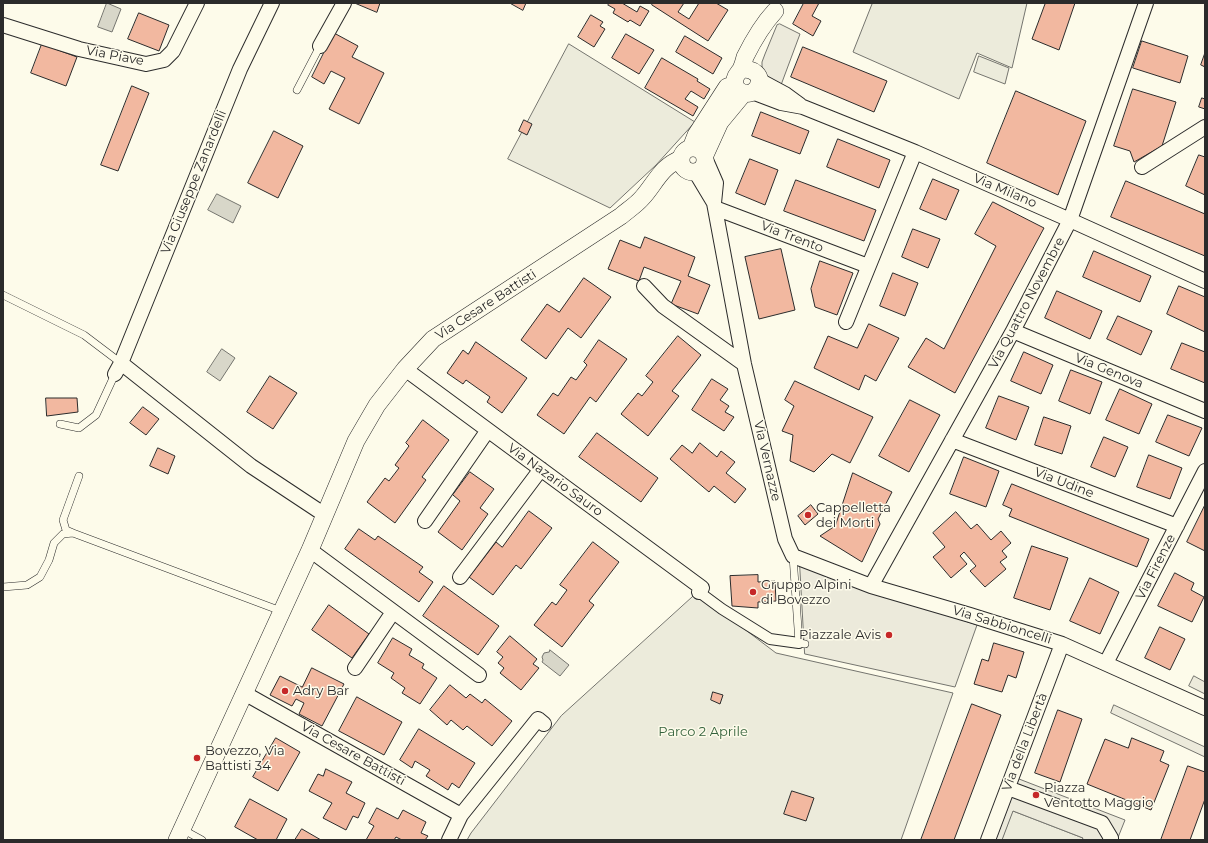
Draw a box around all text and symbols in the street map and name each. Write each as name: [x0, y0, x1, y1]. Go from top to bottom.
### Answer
street label: Via Piave: [85, 43, 145, 69]
street label: Via Giuseppe Zanardelli: [158, 108, 230, 256]
street label: Via Milano: [971, 171, 1039, 211]
street label: Via Trento: [759, 218, 825, 256]
street label: Via Quattro Novembre: [986, 235, 1068, 371]
street label: Via Cesare Battisti: [433, 267, 539, 343]
street label: Via Genova: [1072, 350, 1146, 392]
street label: Via Vernazze: [750, 419, 784, 503]
street label: Via Nazario Sauro: [504, 440, 606, 520]
street label: Via Udine: [1032, 464, 1096, 502]
place label: Cappelletta dei Morti: [816, 500, 891, 531]
marker: Cappelletta dei Morti: [803, 510, 813, 520]
street label: Via Firenze: [1133, 532, 1179, 602]
place label: Gruppo Alpini di Bovezzo: [761, 577, 852, 608]
marker: Gruppo Alpini di Bovezzo: [748, 587, 758, 597]
street label: Via Sabbioncelli: [951, 603, 1053, 647]
place label: Piazzale Avis: [799, 627, 881, 643]
marker: Piazzale Avis: [884, 630, 894, 640]
place label: Adry Bar: [293, 683, 349, 699]
marker: Adry Bar: [280, 686, 290, 696]
street label: Via della Libertà: [999, 691, 1051, 793]
street label: Via Cesare Battisti: [298, 719, 408, 789]
park label: Parco 2 Aprile: [658, 724, 748, 740]
place label: Bovezzo, Via Battisti 34: [205, 743, 285, 774]
marker: Bovezzo, Via Battisti 34: [192, 753, 202, 763]
place label: Piazza Ventotto Maggio: [1044, 780, 1153, 811]
marker: Piazza Ventotto Maggio: [1031, 790, 1041, 800]

